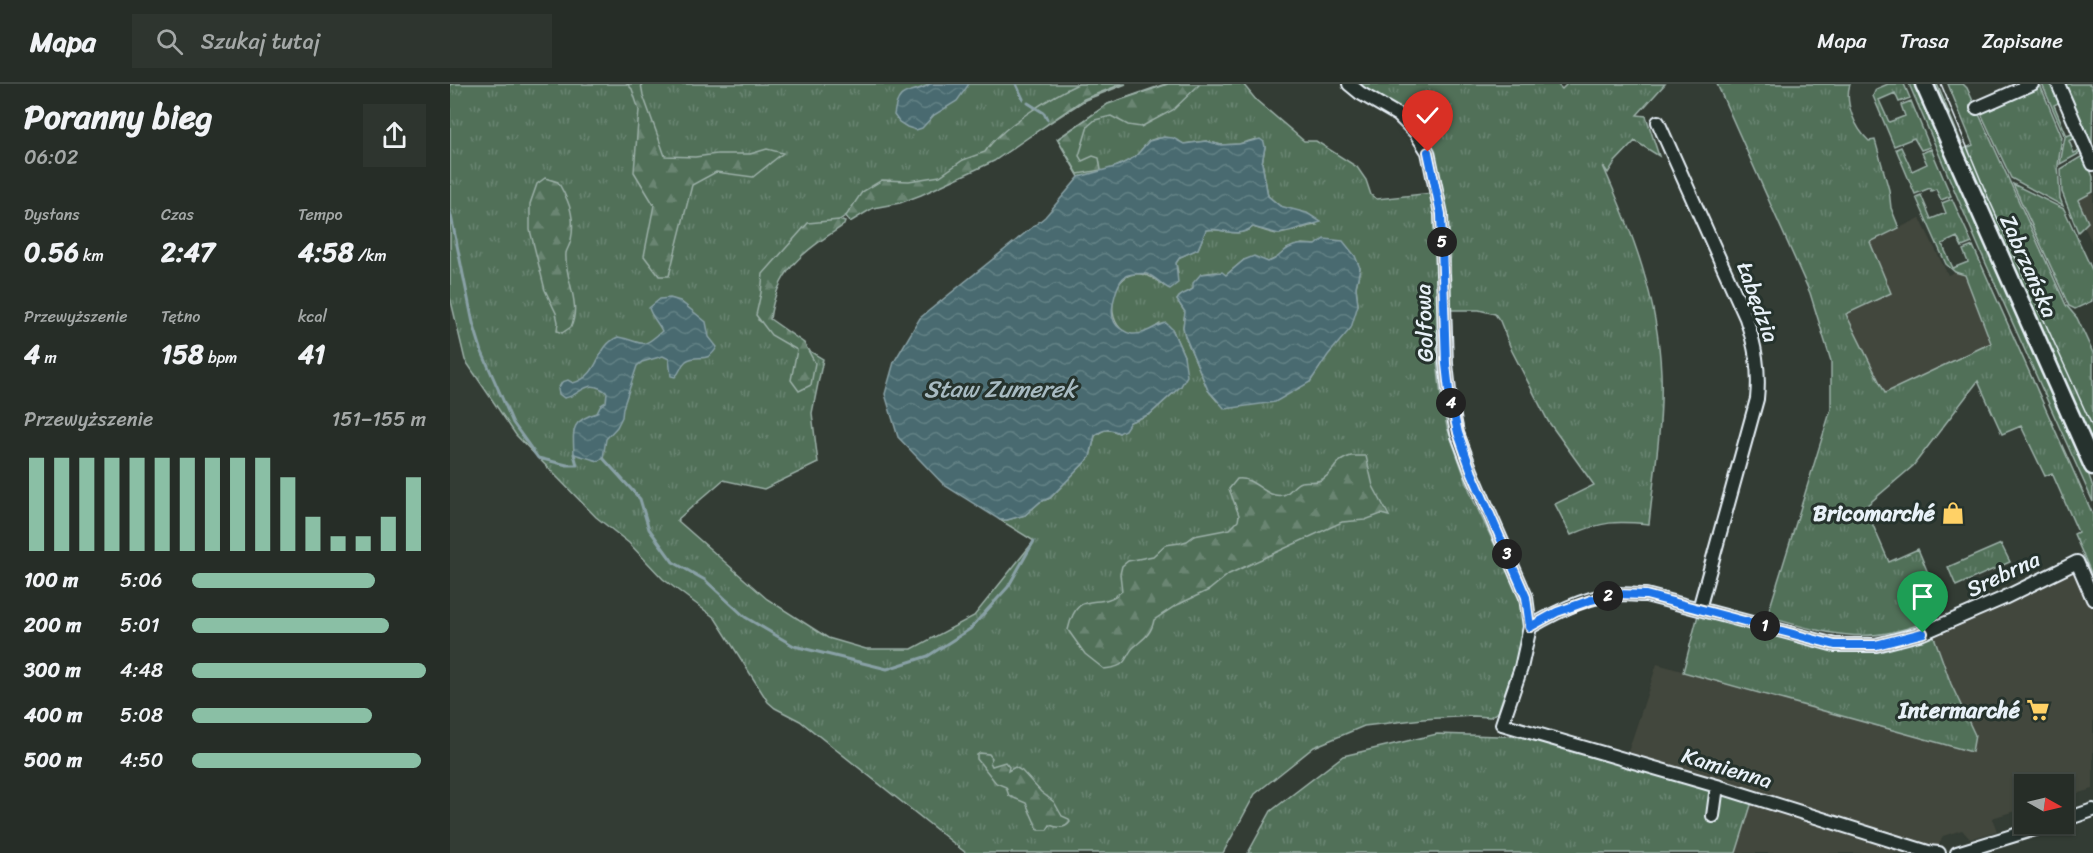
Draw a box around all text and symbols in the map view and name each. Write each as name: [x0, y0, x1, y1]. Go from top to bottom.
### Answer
search box: [132, 14, 552, 68]
text: Mapa: [30, 17, 96, 66]
text: Szukaj tutaj: [201, 22, 320, 61]
text: Mapa: [1817, 22, 1867, 60]
text: Trasa: [1900, 22, 1949, 60]
text: Zapisane: [1982, 22, 2063, 60]
icon: search: [153, 25, 186, 58]
text: Poranny bieg: [24, 88, 213, 146]
pin: [1402, 90, 1453, 152]
icon: check: [1411, 99, 1444, 132]
button: share: [363, 104, 426, 167]
text: 06:02: [24, 140, 78, 175]
text: Dystans: [24, 200, 80, 229]
text: Czas: [161, 200, 194, 229]
text: Tempo: [298, 200, 343, 229]
street label: Zabrzańska: [1989, 208, 2069, 324]
pin: 5: [1427, 227, 1457, 257]
text: 5: [1437, 227, 1447, 256]
text: 0.56: [24, 229, 79, 275]
text: 2:47: [161, 229, 215, 275]
text: 4:58: [298, 229, 354, 275]
text: km: [79, 241, 104, 270]
text: /km: [354, 241, 387, 270]
street label: Łabędzia: [1725, 256, 1791, 348]
street label: Golfowa: [1403, 283, 1445, 363]
text: Przewyższenie: [24, 302, 128, 331]
text: Tętno: [161, 302, 200, 331]
text: kcal: [298, 302, 327, 331]
text: 4: [24, 331, 40, 377]
text: 158: [161, 331, 204, 377]
text: 41: [298, 331, 325, 377]
text: m: [40, 343, 57, 372]
text: bpm: [204, 343, 237, 372]
water label: Staw Zumerek: [924, 368, 1079, 410]
pin: 4: [1436, 388, 1466, 418]
text: 4: [1446, 388, 1456, 417]
text: Przewyższenie: [24, 402, 153, 437]
text: 151–155 m: [332, 402, 426, 437]
place label: Bricomarché: [1813, 494, 1936, 533]
shop icon: Bricomarché: [1940, 500, 1966, 526]
pin: 3: [1492, 539, 1522, 569]
text: 3: [1503, 539, 1511, 568]
street label: Srebrna: [1959, 539, 2047, 608]
text: 100 m: [24, 563, 78, 598]
text: 5:06: [120, 563, 162, 598]
pin: [1897, 571, 1948, 633]
icon: arrive: [1906, 580, 1939, 613]
pin: 2: [1593, 581, 1623, 611]
text: 2: [1603, 581, 1613, 610]
text: 200 m: [24, 608, 81, 643]
text: 5:01: [120, 608, 159, 643]
pin: 1: [1750, 611, 1780, 641]
text: 1: [1762, 611, 1768, 640]
text: 300 m: [24, 653, 81, 688]
text: 4:48: [120, 653, 163, 688]
place label: Intermarché: [1898, 691, 2021, 730]
supermarket icon: Intermarché: [2025, 697, 2051, 723]
text: 400 m: [24, 698, 82, 733]
text: 5:08: [120, 698, 163, 733]
street label: Kamienna: [1677, 736, 1777, 800]
text: 500 m: [24, 743, 82, 778]
text: 4:50: [120, 743, 163, 778]
north arrow: [2014, 774, 2074, 834]
map controls: [2014, 774, 2074, 834]

